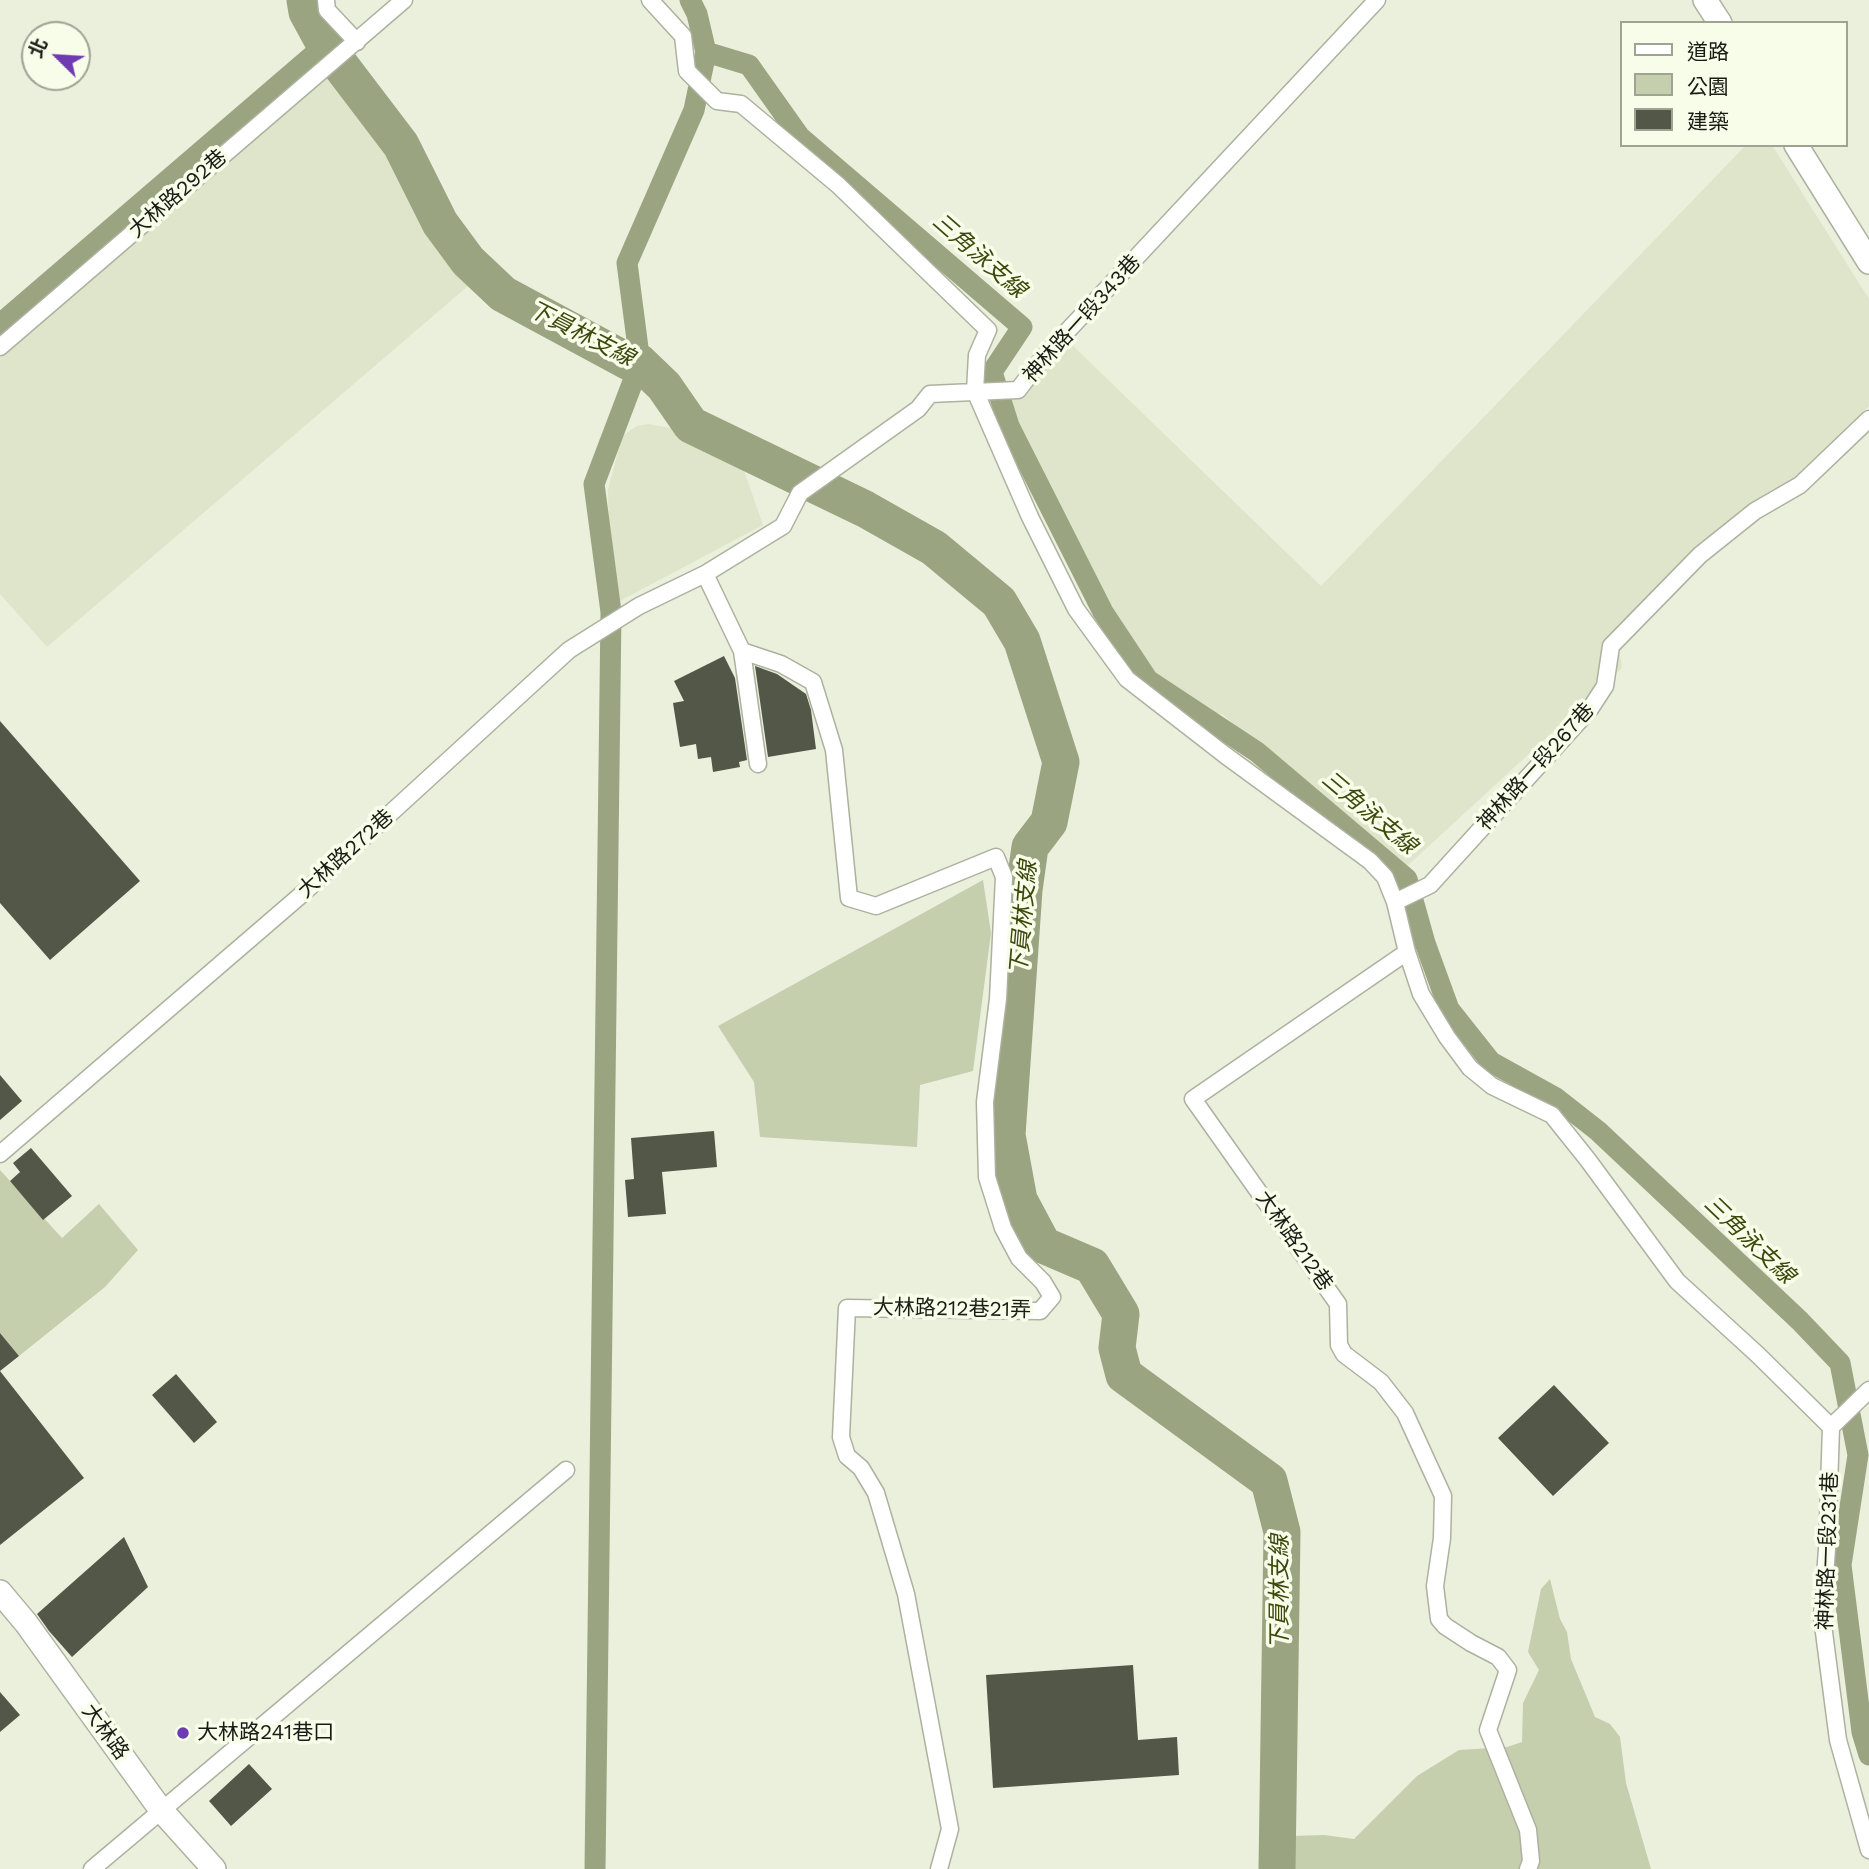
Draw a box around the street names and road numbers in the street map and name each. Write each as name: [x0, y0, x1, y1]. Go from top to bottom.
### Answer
street label: 大林路292巷: [124, 145, 232, 243]
street label: 神林路一段343巷: [1018, 250, 1146, 388]
street label: 神林路一段267巷: [1472, 698, 1600, 836]
street label: 大林路272巷: [293, 805, 399, 903]
street label: 大林路212巷: [1250, 1186, 1338, 1296]
street label: 大林路212巷21弄: [873, 1295, 1031, 1323]
street label: 神林路一段231巷: [1813, 1471, 1843, 1631]
street label: 大林路: [76, 1699, 134, 1765]

